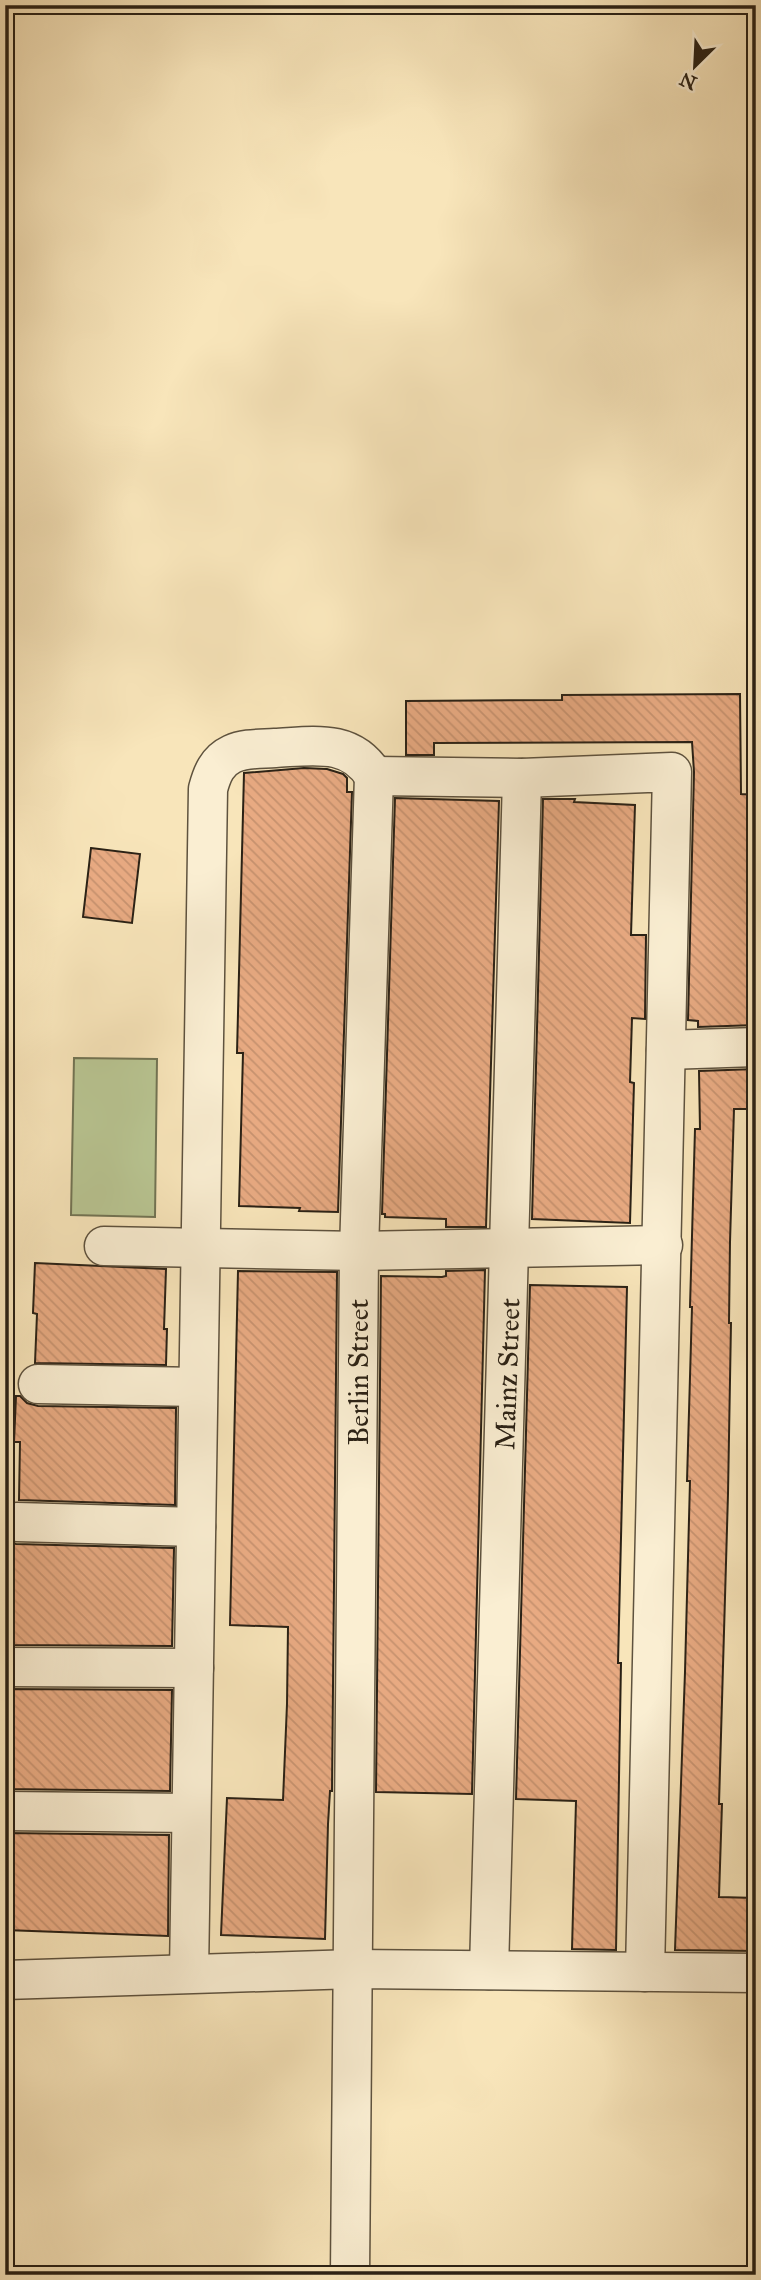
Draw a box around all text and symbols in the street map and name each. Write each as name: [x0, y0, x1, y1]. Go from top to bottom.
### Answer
north arrow: [660, 32, 730, 102]
text: N: [676, 67, 700, 95]
street label: Mainz Street: [487, 1297, 528, 1451]
street label: Berlin Street: [341, 1299, 376, 1445]

